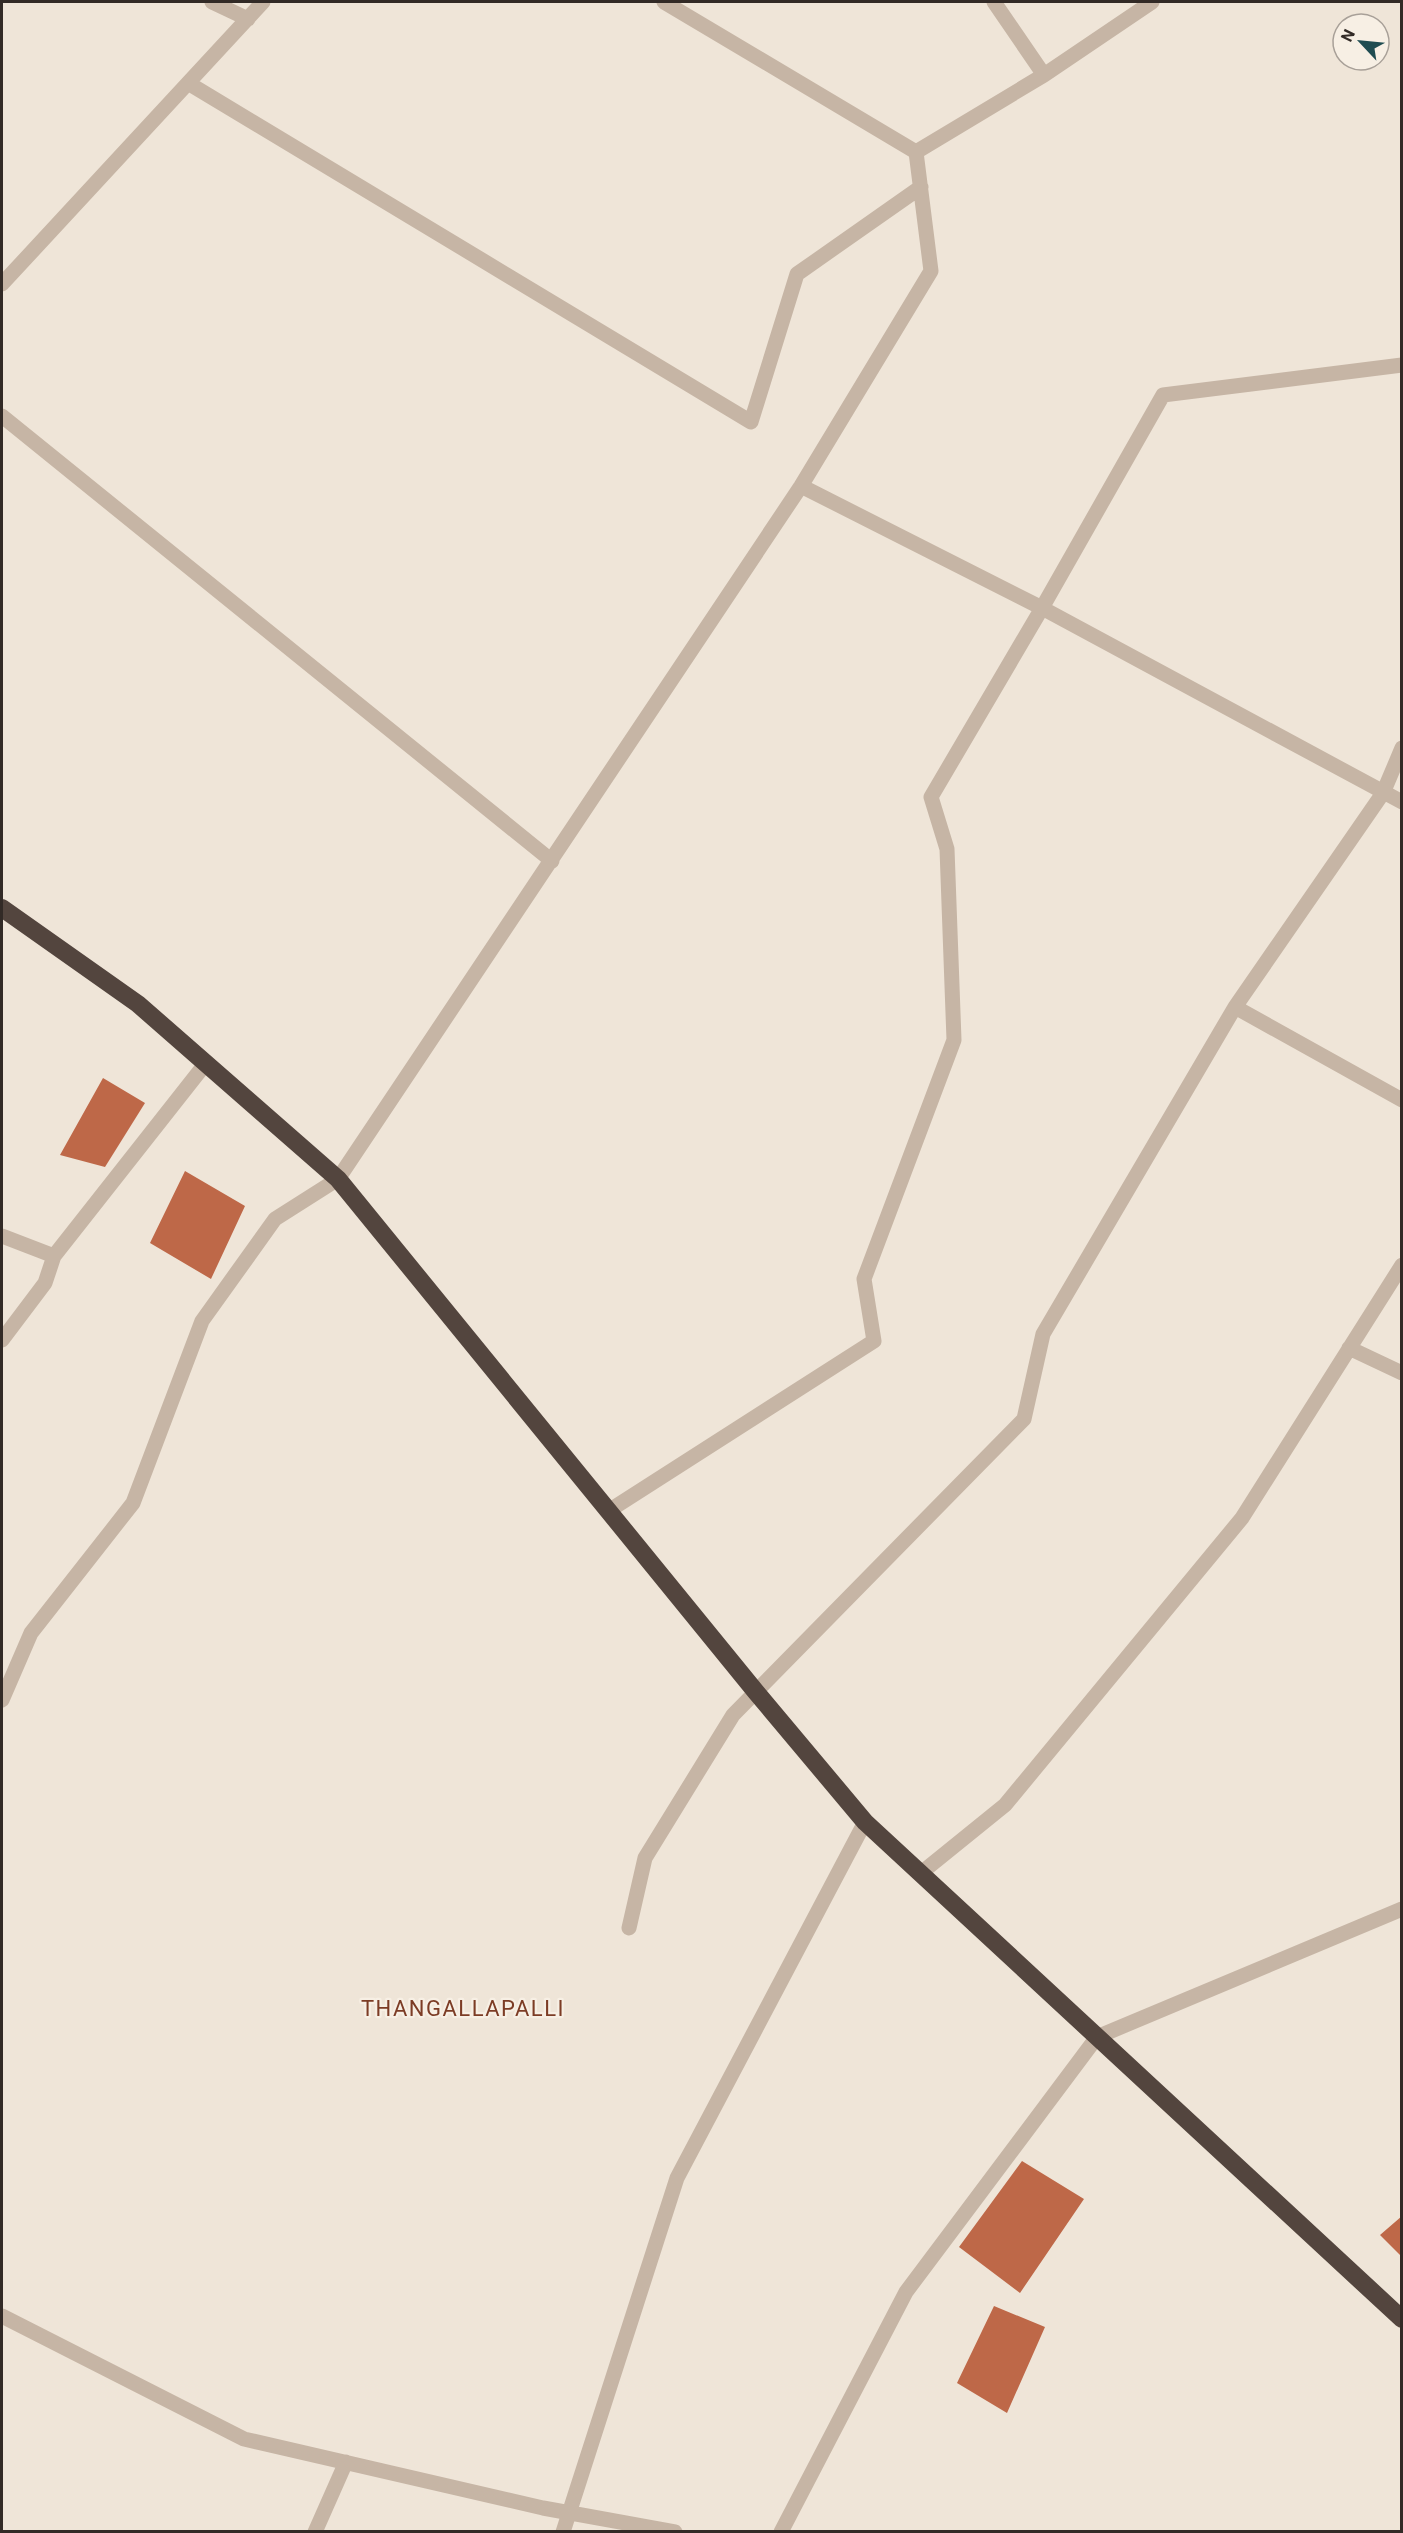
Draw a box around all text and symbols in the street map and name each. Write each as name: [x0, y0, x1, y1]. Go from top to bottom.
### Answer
north arrow: [1331, 12, 1391, 72]
text: N: [1337, 26, 1359, 45]
district label: THANGALLAPALLI: [361, 1996, 565, 2021]

